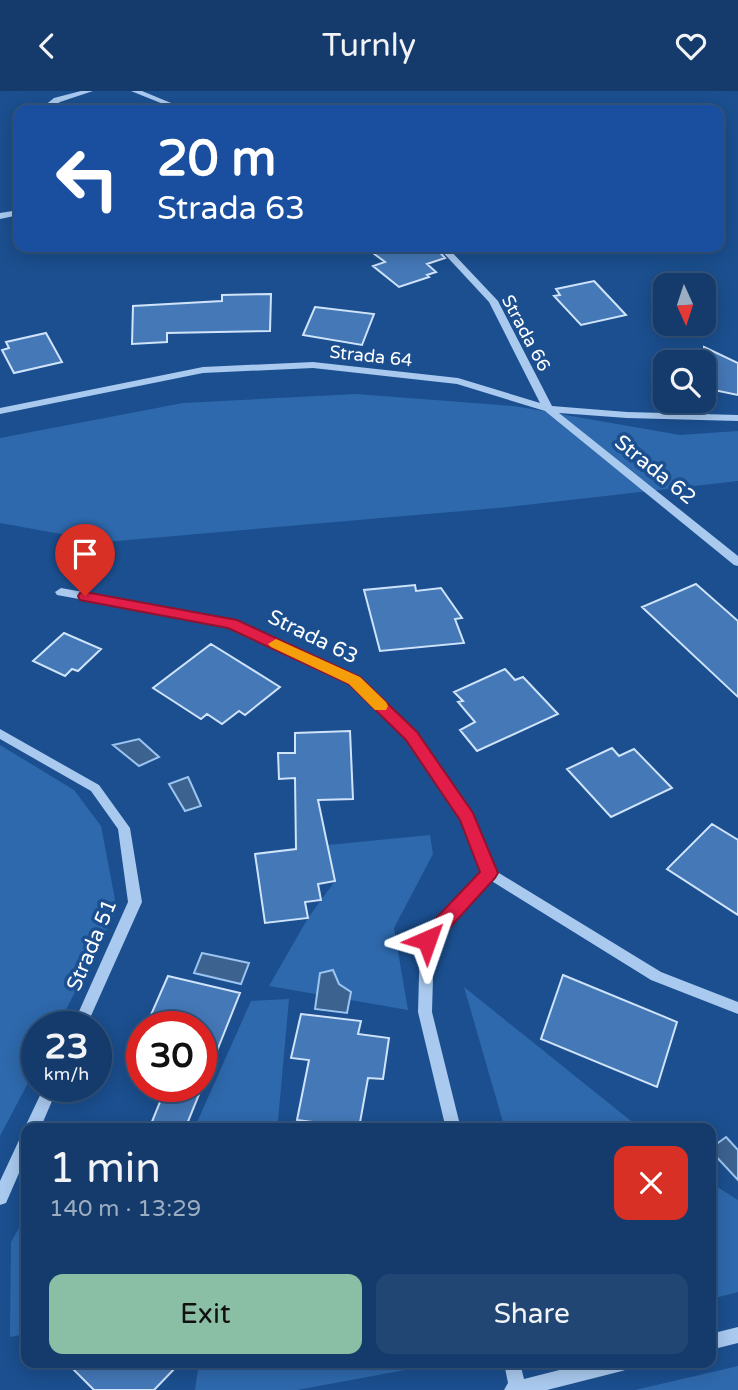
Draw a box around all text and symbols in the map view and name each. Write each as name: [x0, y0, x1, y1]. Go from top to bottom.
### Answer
icon: back: [28, 27, 66, 65]
text: Turnly: [322, 27, 416, 65]
icon: heart: [672, 27, 710, 65]
text: 20 m: [157, 130, 276, 189]
icon: left: [42, 133, 133, 224]
text: Strada 63: [157, 190, 305, 228]
north arrow: [653, 273, 716, 336]
map controls: [653, 273, 716, 413]
street label: Strada 66: [497, 291, 555, 375]
street label: Strada 64: [328, 341, 414, 371]
button: search: [653, 350, 716, 413]
street label: Strada 62: [609, 430, 701, 510]
pin: [55, 524, 115, 596]
icon: arrive: [66, 535, 104, 573]
street label: Strada 63: [264, 604, 362, 670]
street label: Strada 51: [61, 895, 123, 995]
position arrow: [390, 903, 464, 977]
speed limit sign: 30: [126, 1011, 217, 1102]
text: 23: [45, 1026, 88, 1068]
text: km/h: [44, 1063, 89, 1085]
text: 1 min: [49, 1143, 161, 1194]
button: close: [614, 1146, 688, 1220]
text: 140 m · 13:29: [49, 1195, 201, 1223]
button: Exit: [49, 1274, 362, 1354]
button: Share: [376, 1274, 688, 1354]

